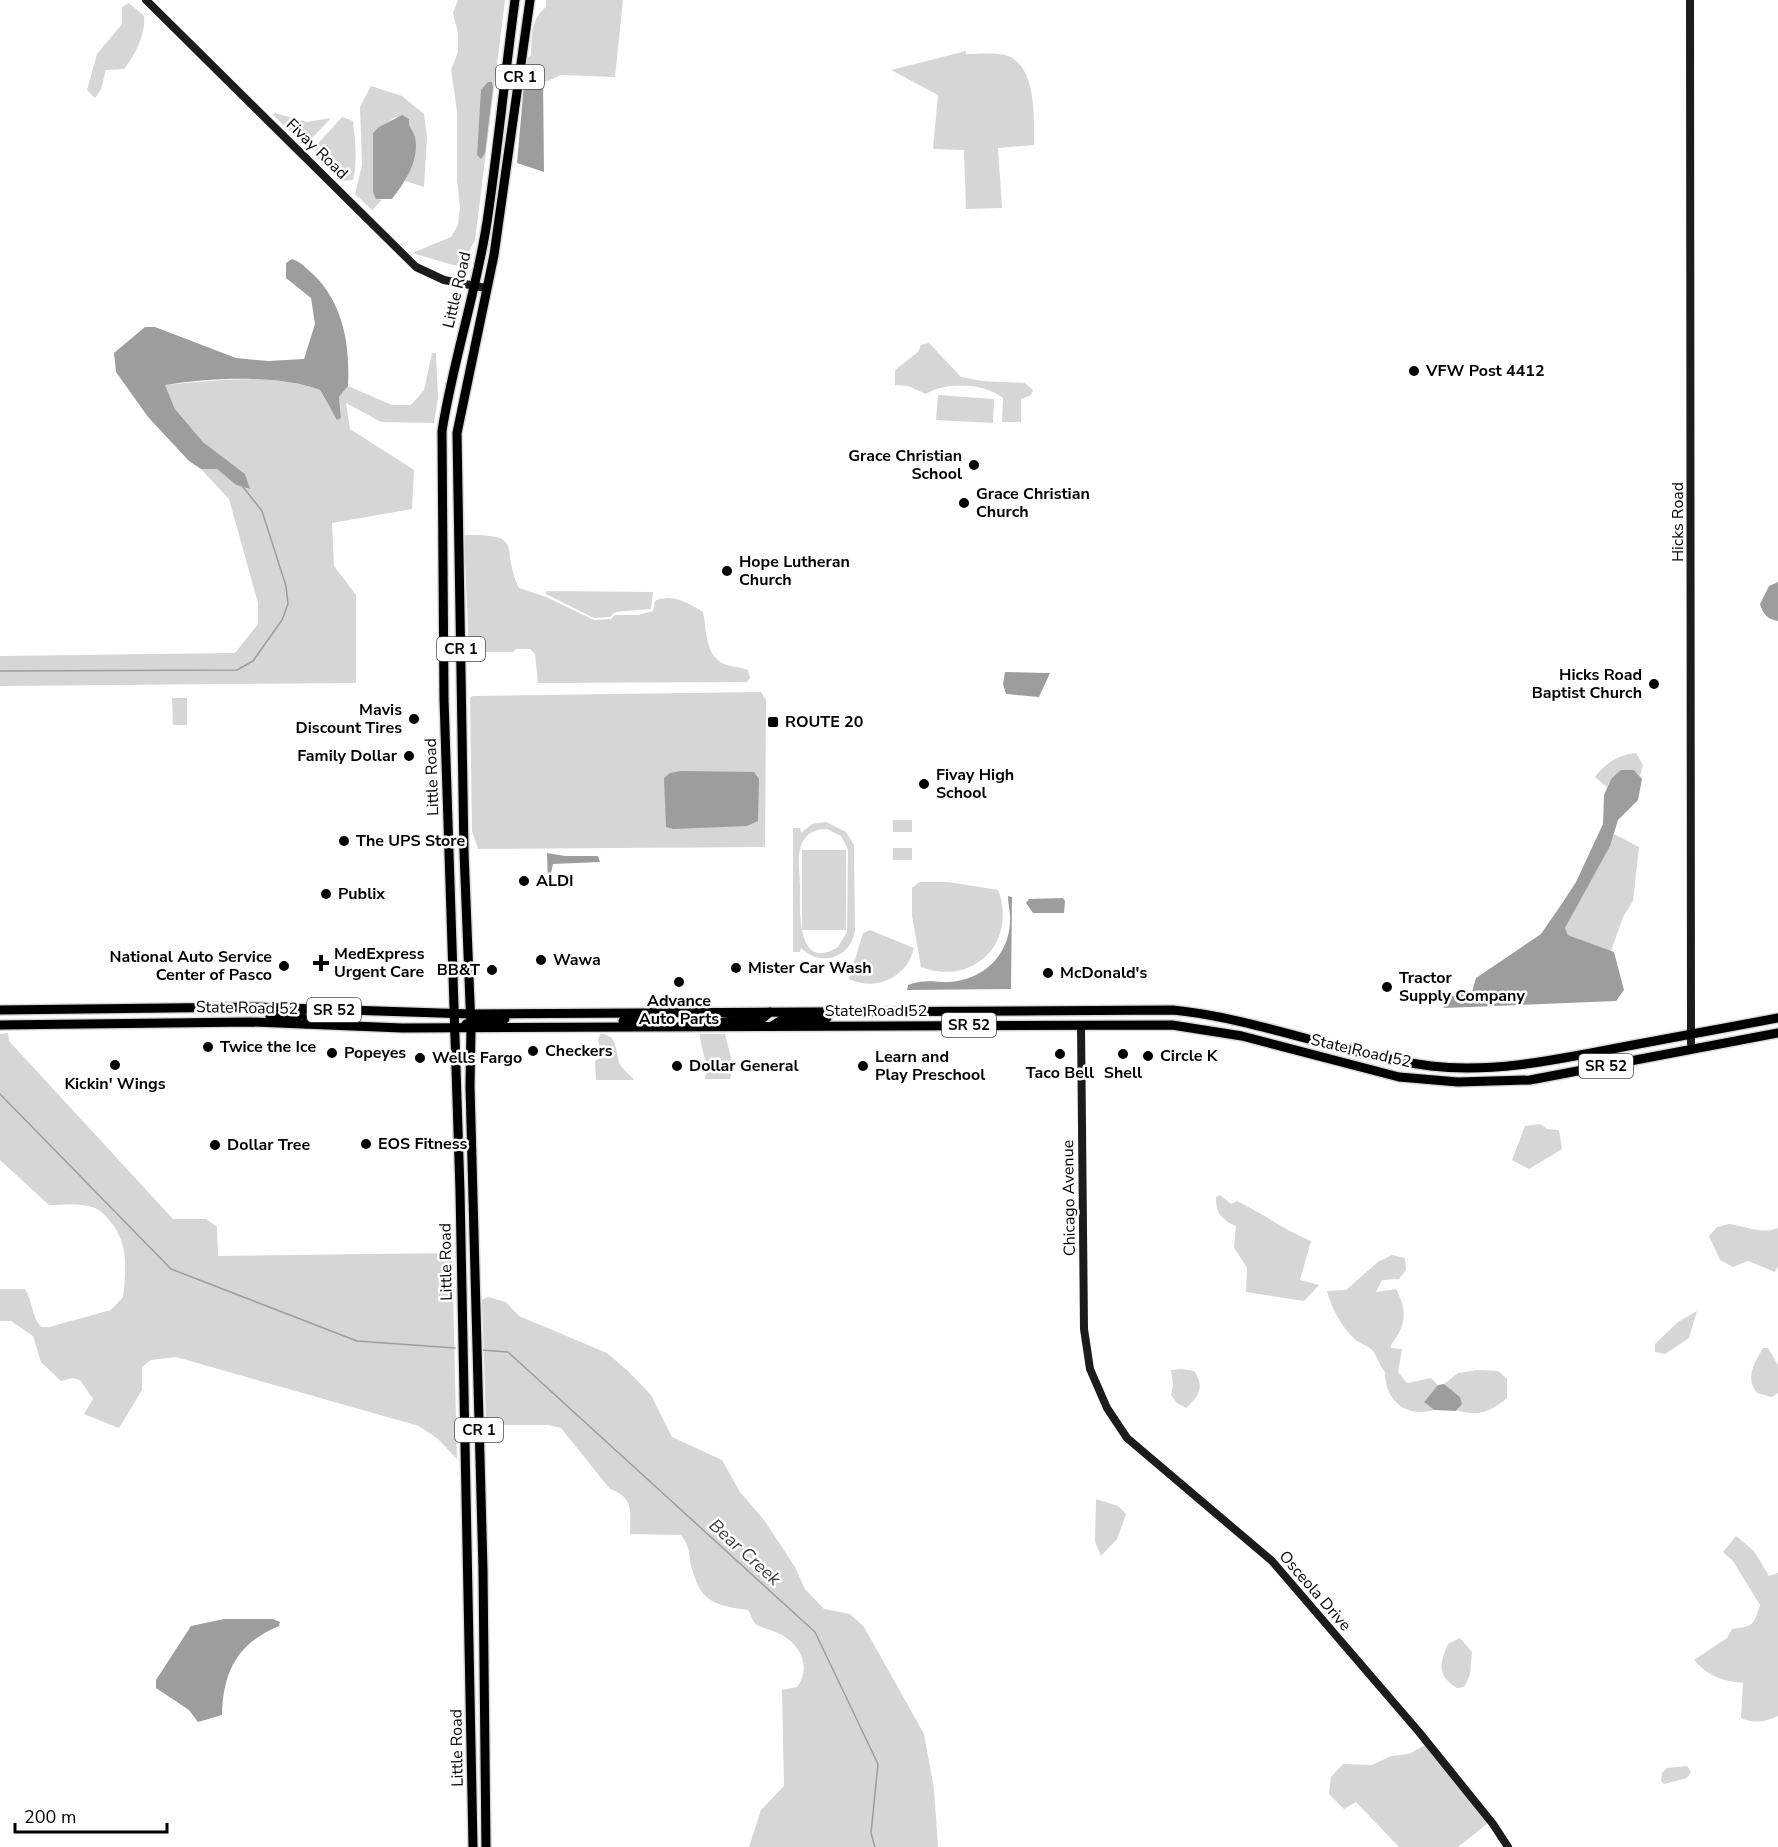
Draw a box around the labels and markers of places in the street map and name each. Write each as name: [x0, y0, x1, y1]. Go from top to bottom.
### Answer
place label: VFW Post 4412: [1425, 360, 1544, 382]
marker: VFW Post 4412: [1407, 364, 1421, 378]
place label: Grace Christian School: [848, 445, 962, 485]
marker: Grace Christian School: [967, 458, 981, 472]
place label: Grace Christian Church: [976, 483, 1090, 523]
marker: Grace Christian Church: [957, 496, 971, 510]
place label: Hope Lutheran Church: [739, 551, 850, 591]
marker: Hope Lutheran Church: [720, 564, 734, 578]
place label: Hicks Road Baptist Church: [1532, 664, 1642, 704]
marker: Hicks Road Baptist Church: [1647, 677, 1661, 691]
place label: Mavis Discount Tires: [296, 699, 402, 739]
place label: ROUTE 20: [785, 711, 863, 733]
marker: Mavis Discount Tires: [407, 712, 421, 726]
marker: ROUTE 20: [766, 715, 780, 729]
place label: Family Dollar: [297, 745, 398, 767]
marker: Family Dollar: [402, 749, 416, 763]
place label: Fivay High School: [936, 764, 1014, 804]
marker: Fivay High School: [917, 777, 931, 791]
place label: The UPS Store: [356, 830, 465, 852]
marker: The UPS Store: [337, 834, 351, 848]
place label: ALDI: [536, 870, 574, 892]
marker: ALDI: [517, 874, 531, 888]
place label: Publix: [338, 883, 385, 905]
marker: Publix: [319, 887, 333, 901]
place label: MedExpress Urgent Care: [334, 943, 425, 983]
place label: National Auto Service Center of Pasco: [109, 946, 272, 986]
place label: Wawa: [553, 949, 601, 971]
marker: Wawa: [534, 953, 548, 967]
marker: MedExpress Urgent Care: [312, 954, 330, 972]
place label: Mister Car Wash: [748, 957, 872, 979]
marker: National Auto Service Center of Pasco: [277, 959, 291, 973]
place label: BB&T: [437, 959, 480, 981]
marker: Mister Car Wash: [729, 961, 743, 975]
place label: McDonald's: [1060, 962, 1147, 984]
marker: BB&T: [485, 963, 499, 977]
marker: McDonald's: [1041, 966, 1055, 980]
place label: Tractor Supply Company: [1399, 967, 1525, 1007]
marker: Advance Auto Parts: [672, 975, 686, 989]
marker: Tractor Supply Company: [1380, 980, 1394, 994]
place label: Advance Auto Parts: [639, 990, 719, 1030]
place label: Twice the Ice: [220, 1036, 316, 1058]
marker: Twice the Ice: [201, 1040, 215, 1054]
place label: Checkers: [545, 1040, 613, 1062]
place label: Popeyes: [344, 1042, 406, 1064]
marker: Checkers: [526, 1044, 540, 1058]
place label: Circle K: [1160, 1045, 1219, 1067]
marker: Popeyes: [325, 1046, 339, 1060]
place label: Learn and Play Preschool: [875, 1046, 985, 1086]
place label: Wells Fargo: [432, 1047, 522, 1069]
marker: Taco Bell: [1053, 1047, 1067, 1061]
marker: Shell: [1116, 1047, 1130, 1061]
marker: Circle K: [1141, 1049, 1155, 1063]
marker: Wells Fargo: [413, 1051, 427, 1065]
place label: Dollar General: [689, 1055, 799, 1077]
marker: Kickin' Wings: [108, 1058, 122, 1072]
marker: Dollar General: [670, 1059, 684, 1073]
marker: Learn and Play Preschool: [856, 1059, 870, 1073]
place label: Taco Bell: [1026, 1062, 1094, 1084]
place label: Shell: [1104, 1062, 1142, 1084]
place label: Kickin' Wings: [64, 1073, 166, 1095]
place label: EOS Fitness: [378, 1133, 468, 1155]
place label: Dollar Tree: [227, 1134, 310, 1156]
marker: EOS Fitness: [359, 1137, 373, 1151]
marker: Dollar Tree: [208, 1138, 222, 1152]

